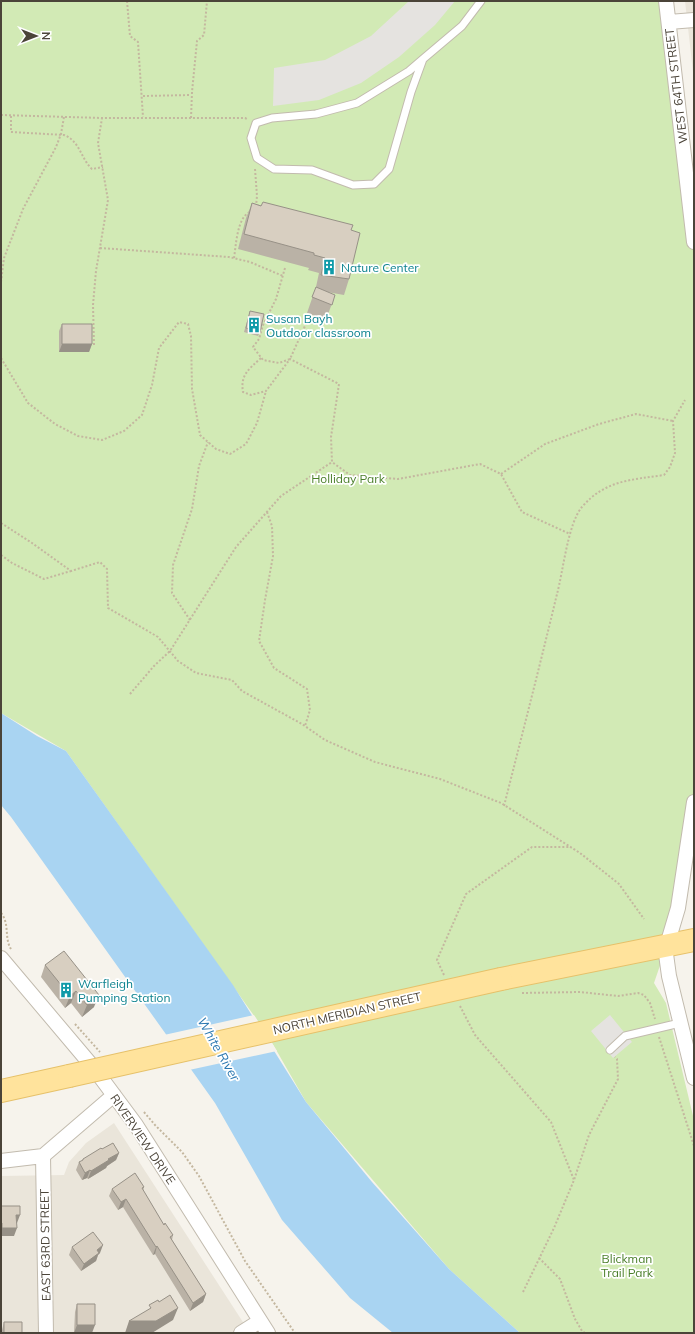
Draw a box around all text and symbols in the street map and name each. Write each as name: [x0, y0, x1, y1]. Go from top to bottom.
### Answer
north arrow: [16, 16, 56, 56]
street label: WEST 64TH STREET: [661, 27, 691, 144]
text: N: [39, 32, 53, 40]
building icon: Nature Center: [320, 258, 338, 276]
place label: Nature Center: [341, 260, 419, 275]
place label: Susan Bayh Outdoor classroom: [266, 311, 371, 340]
building icon: Susan Bayh Outdoor classroom: [245, 316, 263, 334]
park label: Holliday Park: [311, 471, 386, 486]
place label: Warfleigh Pumping Station: [78, 976, 170, 1005]
building icon: Warfleigh Pumping Station: [57, 981, 75, 999]
street label: NORTH MERIDIAN STREET: [271, 988, 423, 1037]
water label: White River: [194, 1014, 244, 1085]
street label: RIVERVIEW DRIVE: [107, 1091, 179, 1187]
street label: EAST 63RD STREET: [37, 1188, 53, 1301]
park label: Blickman Trail Park: [601, 1251, 654, 1280]

